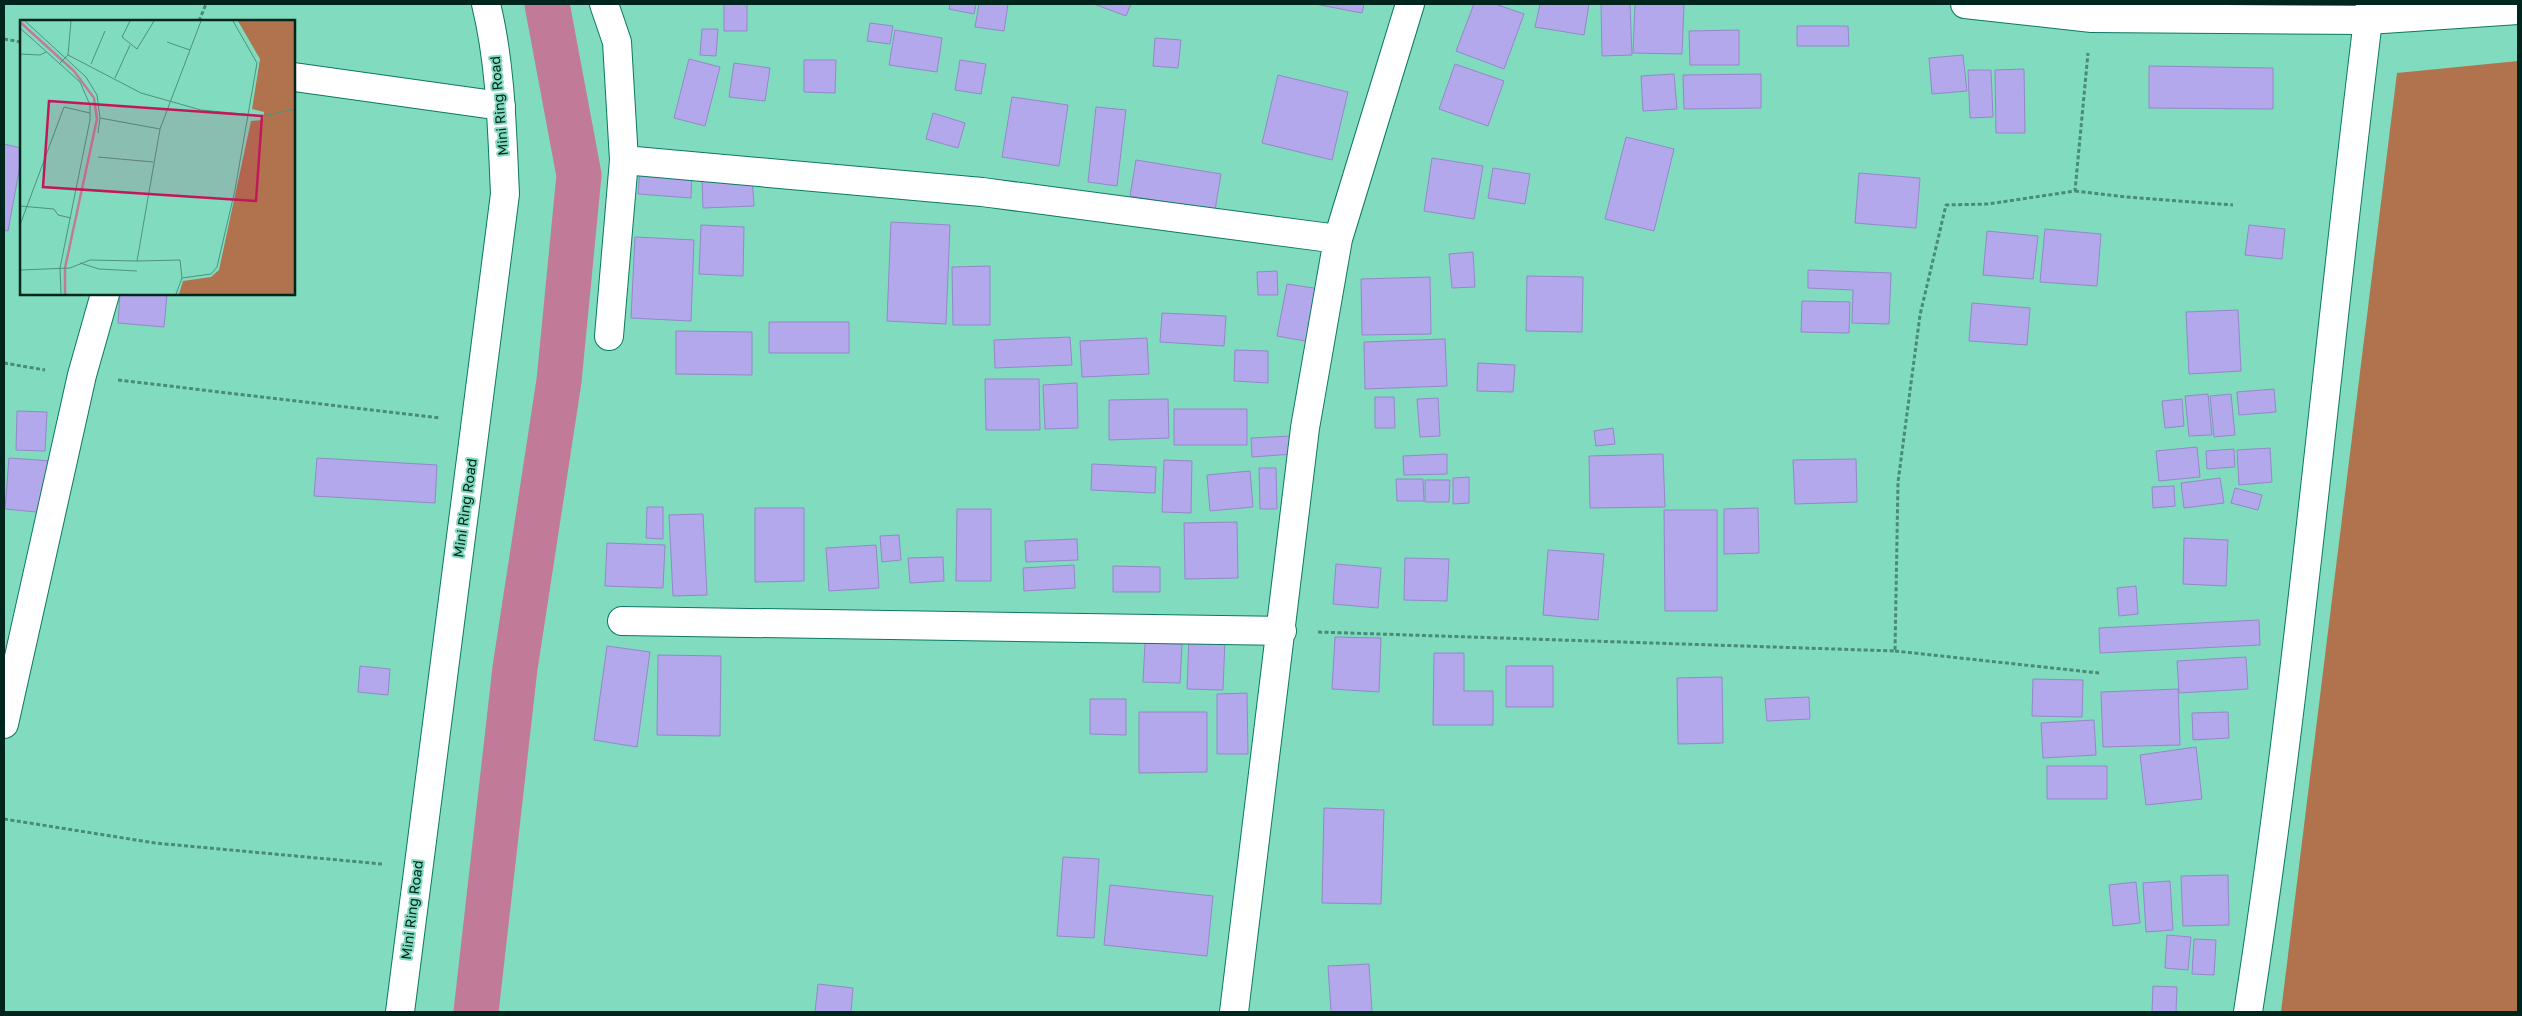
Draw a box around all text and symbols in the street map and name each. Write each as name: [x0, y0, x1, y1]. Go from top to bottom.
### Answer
inset map: [20, 20, 295, 295]
street label: Mini Ring Road: [486, 56, 511, 157]
street label: Mini Ring Road: [449, 457, 480, 559]
street label: Mini Ring Road: [397, 859, 426, 961]

